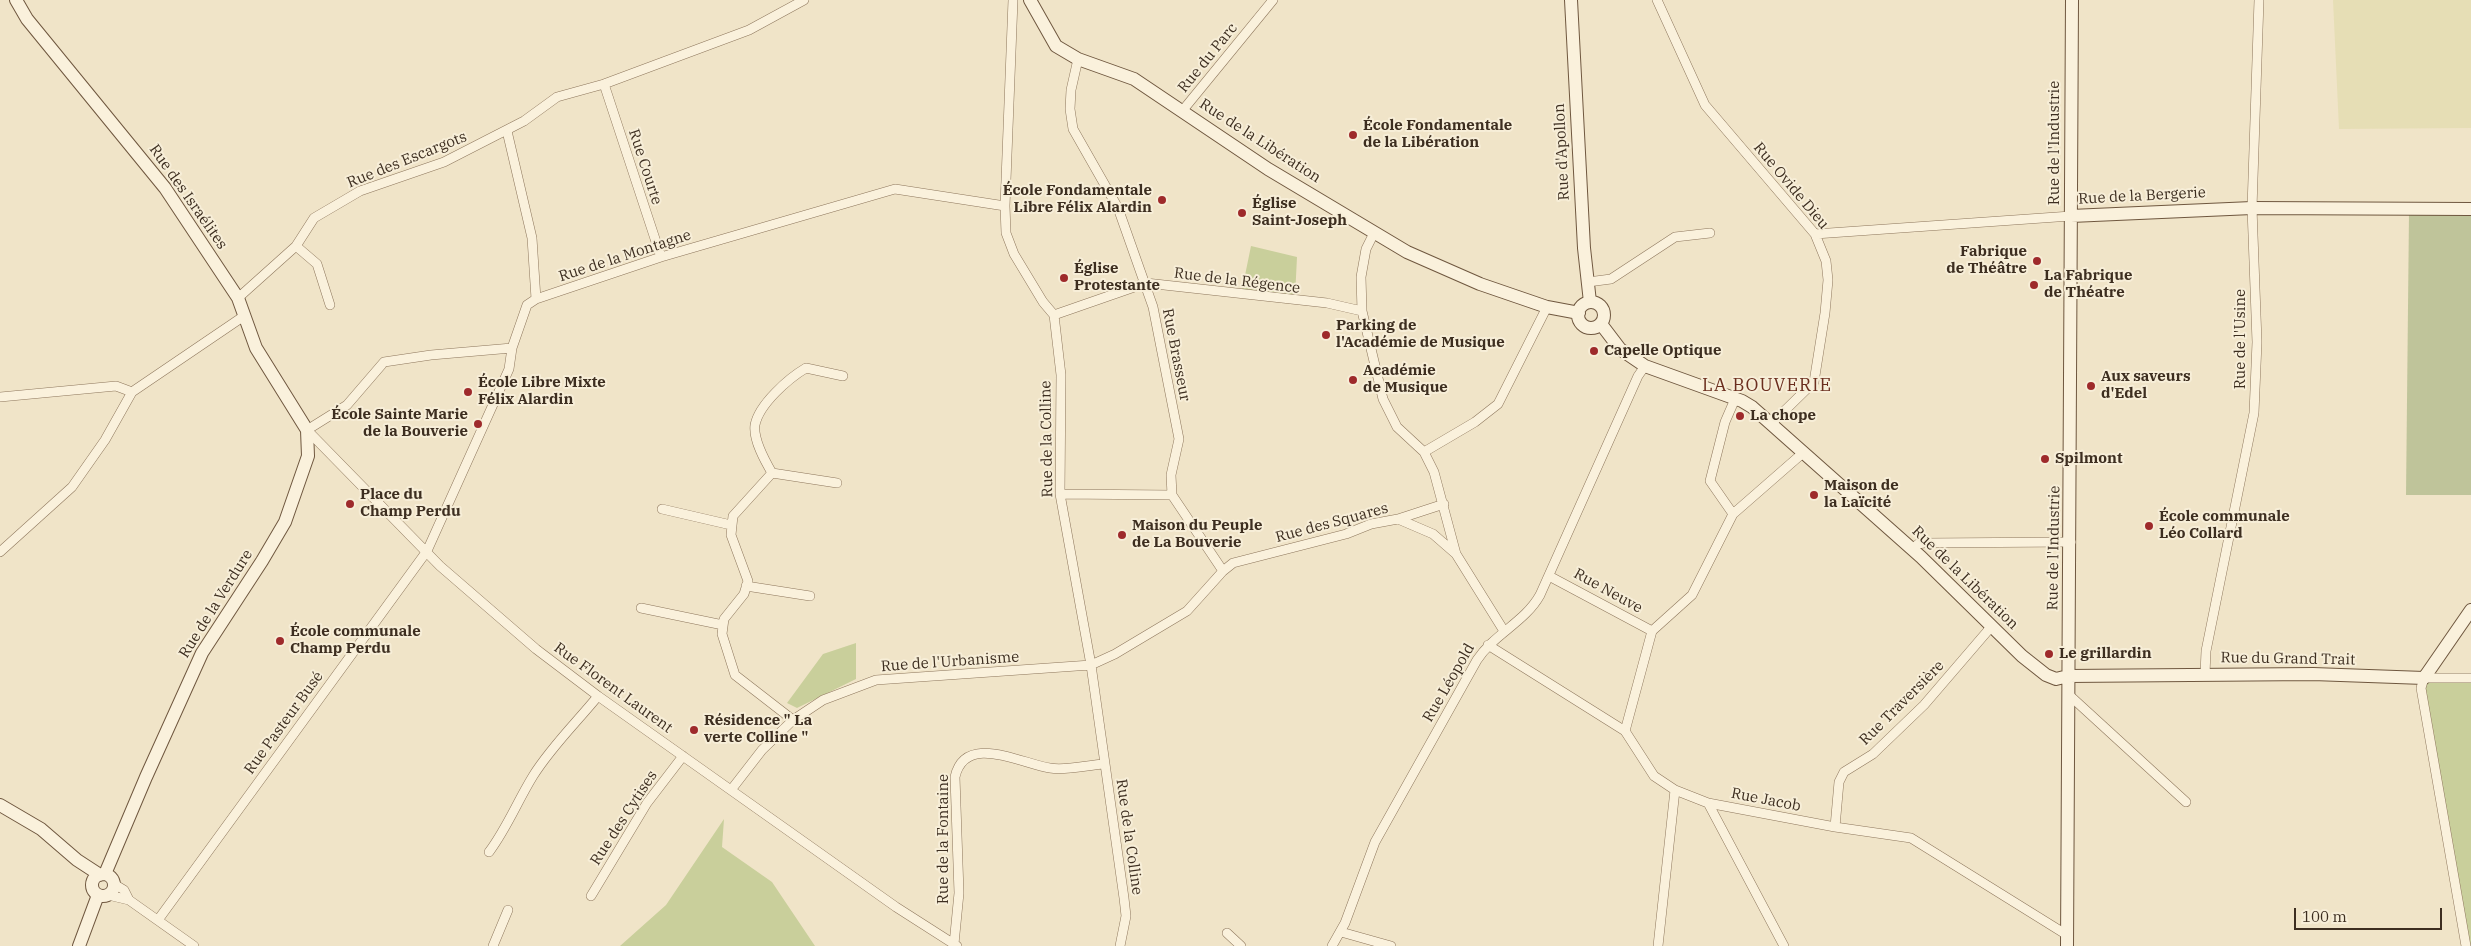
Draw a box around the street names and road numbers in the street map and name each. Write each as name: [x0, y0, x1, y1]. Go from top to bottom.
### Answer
street label: Rue du Parc: [1174, 20, 1242, 96]
street label: Rue de l'Industrie: [2046, 81, 2064, 205]
street label: Rue de la Libération: [1196, 95, 1324, 187]
street label: Rue d'Apollon: [1550, 103, 1574, 201]
street label: Rue Courte: [624, 127, 666, 207]
street label: Rue des Escargots: [345, 128, 469, 192]
street label: Rue Ovide Dieu: [1749, 139, 1833, 233]
street label: Rue des Israélites: [145, 141, 231, 253]
street label: Rue de la Bergerie: [2078, 184, 2206, 208]
street label: Rue de la Montagne: [557, 226, 693, 286]
street label: Rue de la Régence: [1173, 264, 1301, 298]
street label: Rue de l'Usine: [2232, 289, 2250, 389]
street label: Rue Brasseur: [1158, 307, 1194, 403]
street label: Rue de la Colline: [1037, 380, 1057, 498]
street label: Rue de l'Industrie: [2044, 486, 2064, 610]
street label: Rue des Squares: [1274, 499, 1390, 547]
street label: Rue de la Libération: [1908, 522, 2022, 634]
street label: Rue de la Verdure: [175, 546, 257, 662]
street label: Rue Neuve: [1571, 565, 1645, 617]
street label: Rue Florent Laurent: [550, 639, 676, 737]
street label: Rue Léopold: [1419, 641, 1479, 725]
street label: Rue de l'Urbanisme: [880, 648, 1020, 676]
street label: Rue du Grand Trait: [2220, 649, 2356, 669]
street label: Rue Traversière: [1856, 657, 1948, 749]
street label: Rue Pasteur Busé: [241, 668, 327, 778]
street label: Rue des Cytises: [587, 767, 661, 869]
street label: Rue de la Fontaine: [935, 774, 953, 904]
street label: Rue de la Colline: [1112, 778, 1146, 896]
street label: Rue Jacob: [1730, 784, 1802, 816]

